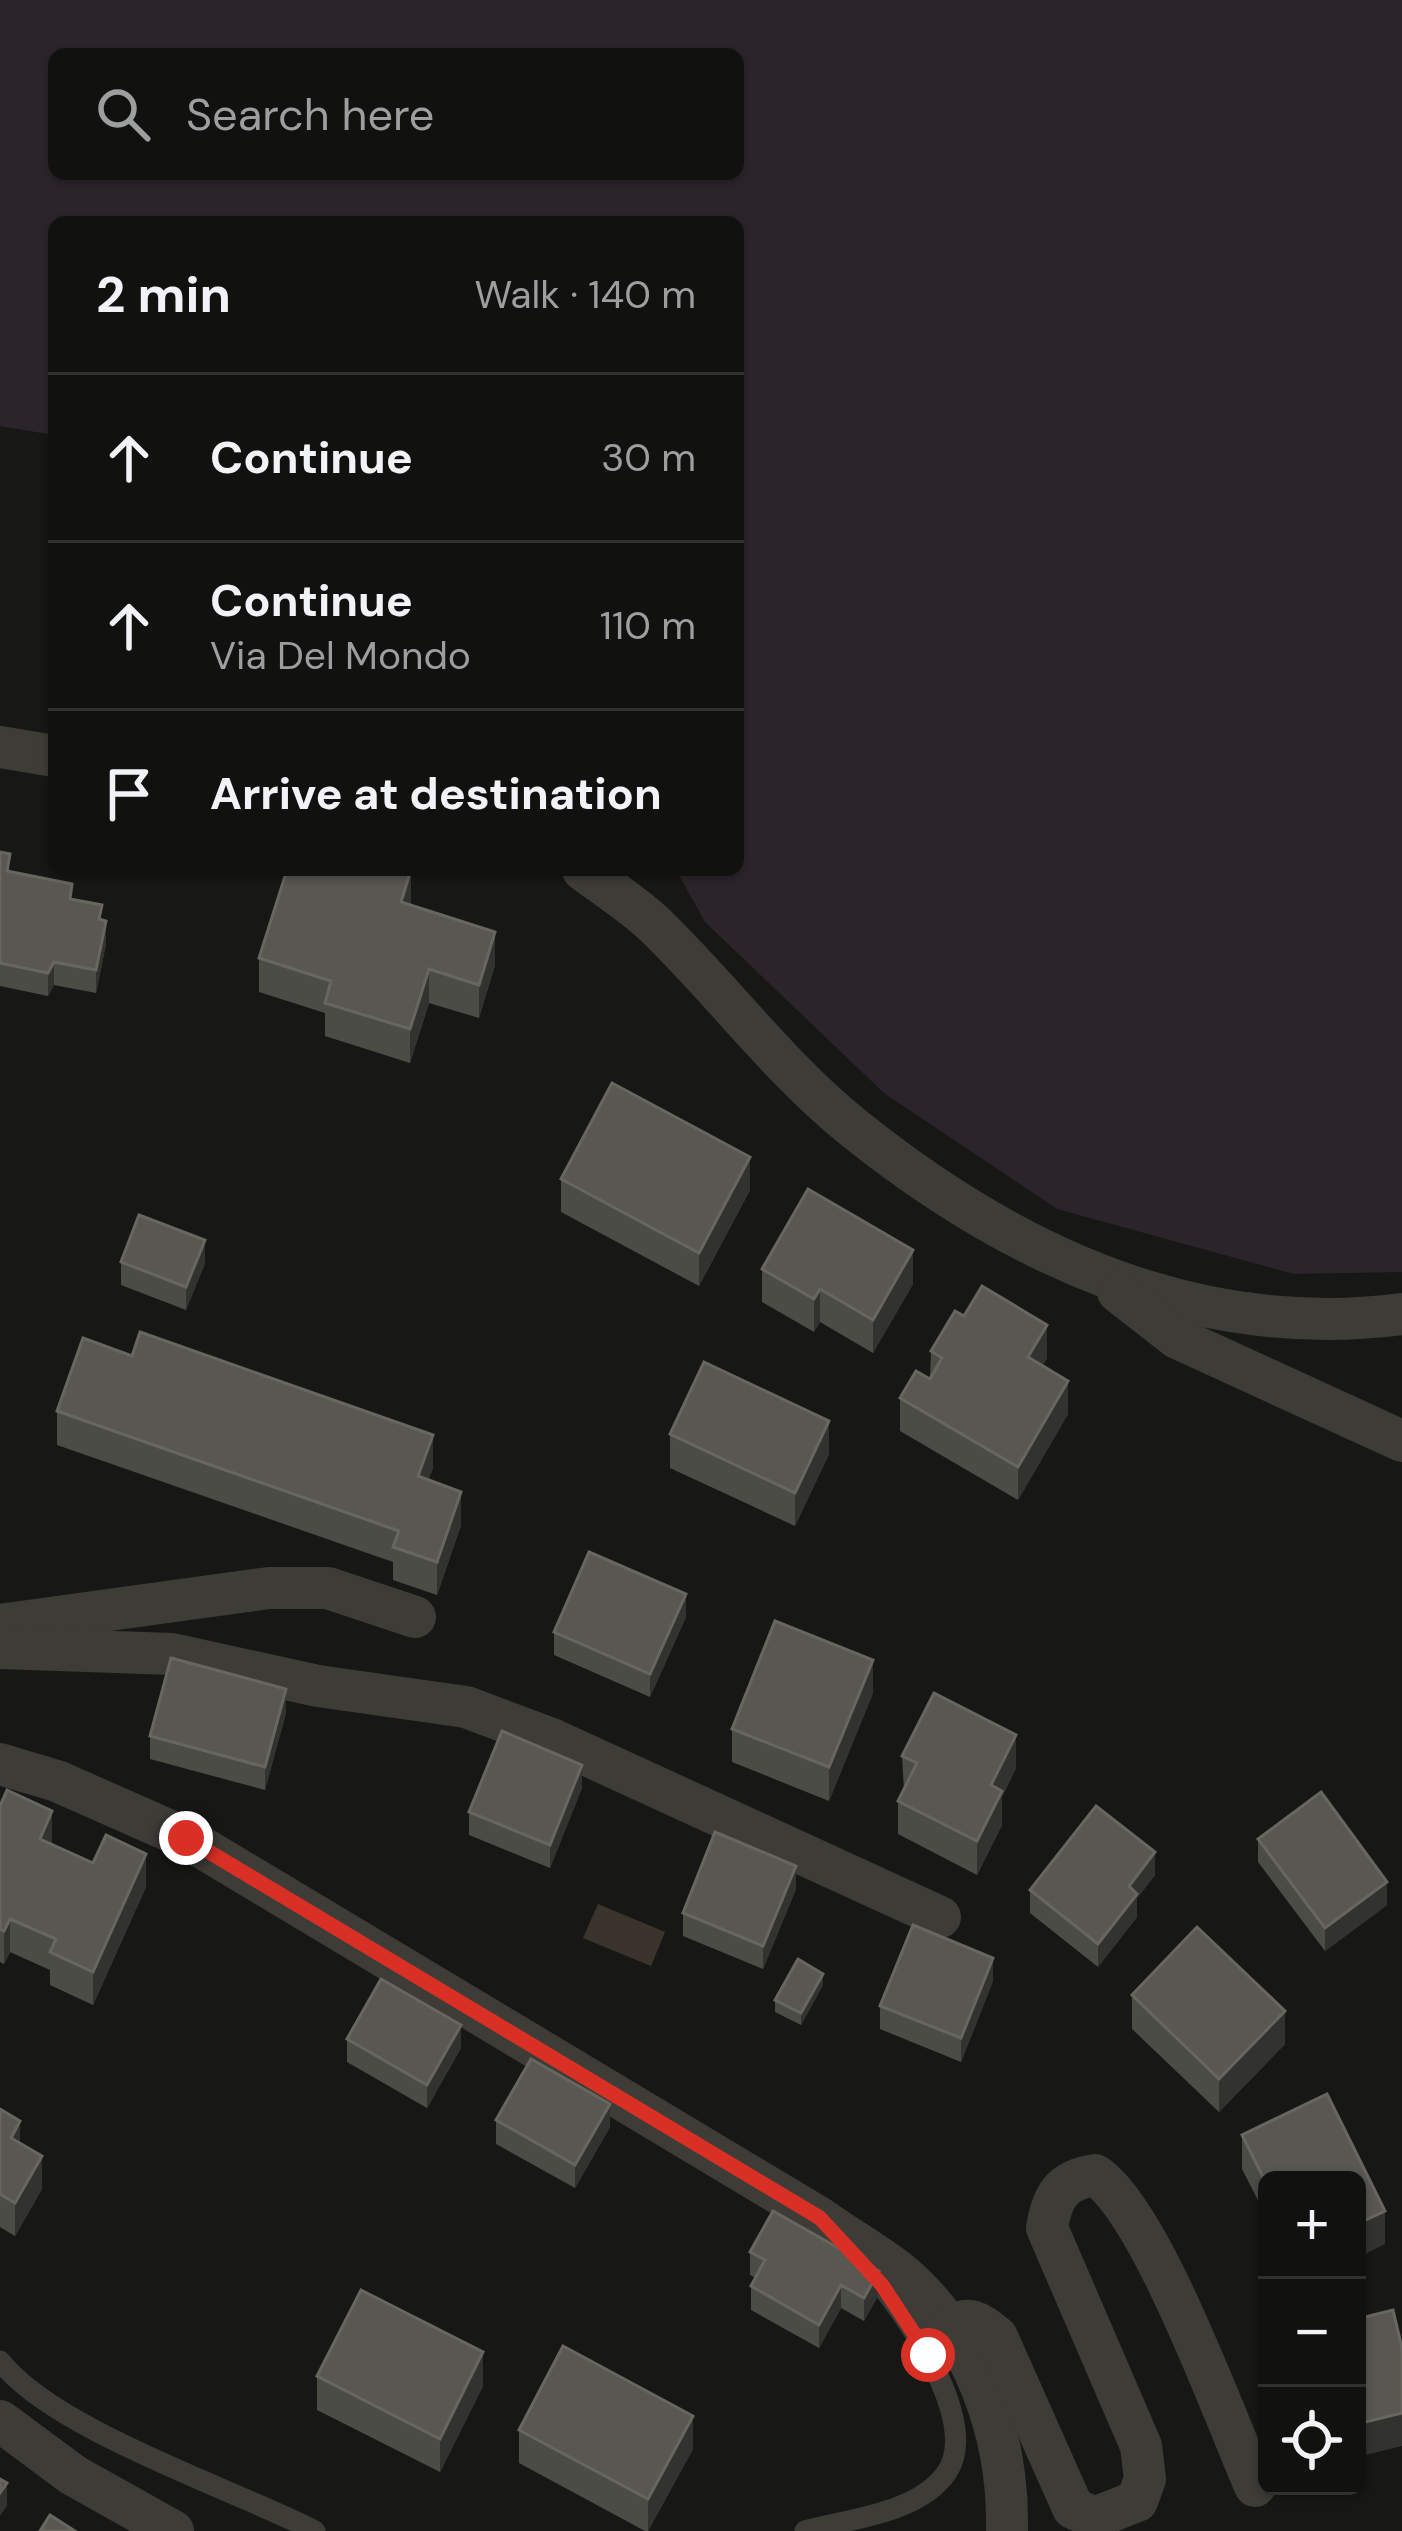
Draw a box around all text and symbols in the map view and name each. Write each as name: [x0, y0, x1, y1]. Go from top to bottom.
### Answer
search box: [48, 48, 744, 180]
icon: search: [90, 81, 156, 147]
text: Search here: [186, 85, 434, 144]
text: 2 min: [96, 261, 231, 328]
text: Walk · 140 m: [474, 269, 696, 320]
icon: ahead: [96, 425, 162, 491]
text: Continue: [210, 428, 413, 487]
text: 30 m: [601, 432, 696, 483]
text: Continue: [210, 571, 413, 630]
icon: ahead: [96, 593, 162, 659]
text: 110 m: [600, 600, 696, 651]
text: Via Del Mondo: [210, 630, 471, 681]
icon: arrive: [96, 761, 162, 827]
text: Arrive at destination: [210, 764, 662, 823]
route end: [159, 1811, 213, 1865]
map controls: [1258, 2171, 1366, 2495]
button: +: [1258, 2171, 1366, 2279]
button: −: [1258, 2279, 1366, 2387]
route start: [901, 2328, 955, 2382]
button: locate: [1258, 2387, 1366, 2495]

